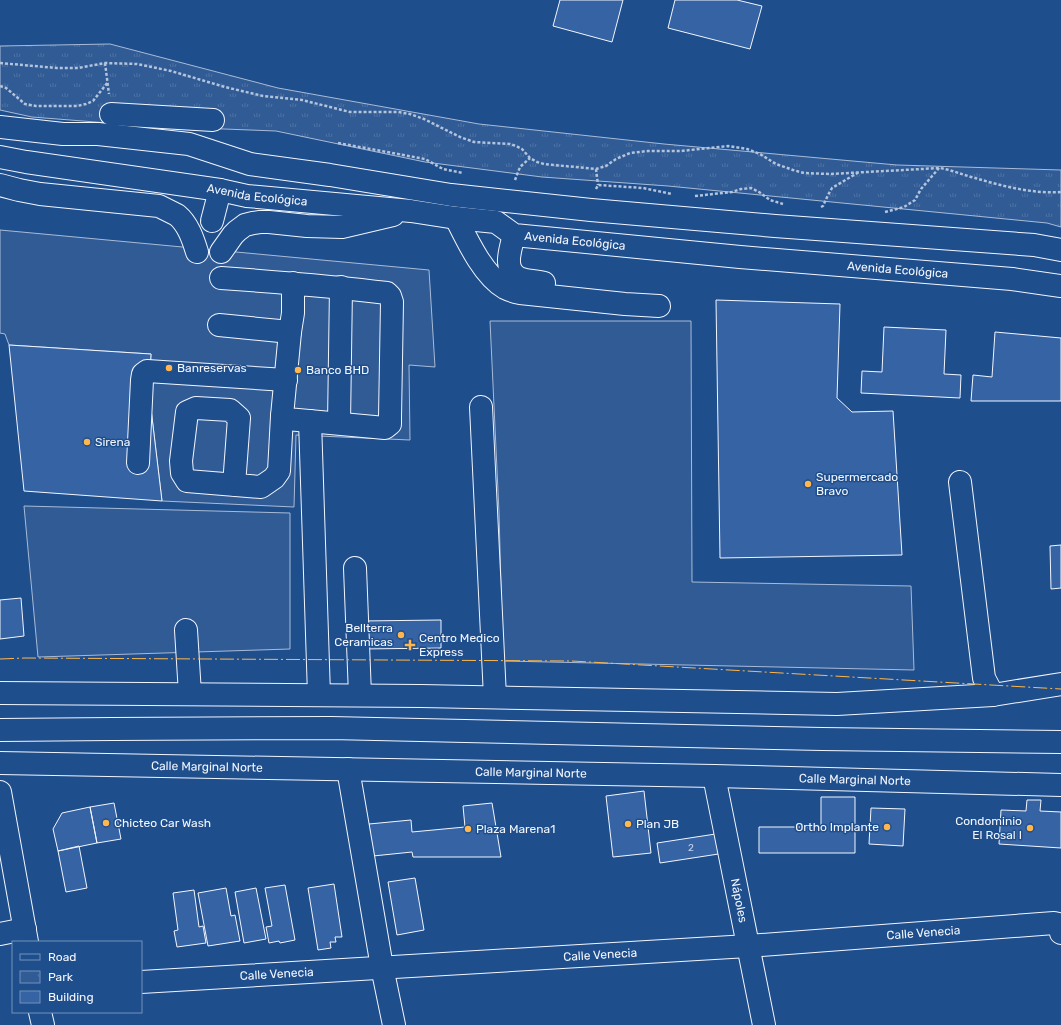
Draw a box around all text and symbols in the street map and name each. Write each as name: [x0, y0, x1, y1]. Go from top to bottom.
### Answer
street label: Avenida Ecológica: [206, 181, 308, 208]
street label: Avenida Ecológica: [524, 229, 626, 253]
street label: Avenida Ecológica: [846, 259, 949, 281]
place label: Banreservas: [177, 361, 247, 375]
marker: Banreservas: [164, 363, 174, 373]
place label: Banco BHD: [306, 363, 369, 377]
marker: Banco BHD: [293, 365, 303, 375]
place label: Sirena: [95, 435, 130, 449]
marker: Sirena: [82, 437, 92, 447]
place label: Supermercado Bravo: [816, 470, 898, 498]
marker: Supermercado Bravo: [803, 479, 813, 489]
place label: Bellterra Ceramicas: [334, 621, 393, 649]
marker: Bellterra Ceramicas: [396, 630, 406, 640]
place label: Centro Medico Express: [419, 631, 500, 659]
marker: Centro Medico Express: [404, 639, 416, 651]
street label: Calle Marginal Norte: [151, 759, 263, 775]
street label: Calle Marginal Norte: [475, 765, 587, 781]
street label: Calle Marginal Norte: [799, 771, 911, 788]
place label: Condominio El Rosal I: [955, 814, 1022, 842]
place label: Chicteo Car Wash: [114, 816, 211, 830]
place label: Plan JB: [636, 817, 679, 831]
marker: Chicteo Car Wash: [101, 818, 111, 828]
marker: Plan JB: [623, 819, 633, 829]
place label: Ortho Implante: [795, 820, 879, 834]
place label: Plaza Marena1: [476, 822, 555, 836]
marker: Ortho Implante: [882, 822, 892, 832]
marker: Condominio El Rosal I: [1025, 823, 1035, 833]
marker: Plaza Marena1: [463, 824, 473, 834]
house number: 2: [688, 842, 694, 854]
street label: Nápoles: [728, 877, 750, 924]
street label: Calle Venecia: [886, 923, 961, 943]
legend: [12, 941, 142, 1013]
street label: Calle Venecia: [563, 946, 638, 964]
text: Road: [48, 950, 76, 964]
street label: Calle Venecia: [239, 965, 314, 983]
text: Park: [48, 970, 74, 984]
text: Building: [48, 990, 94, 1004]

